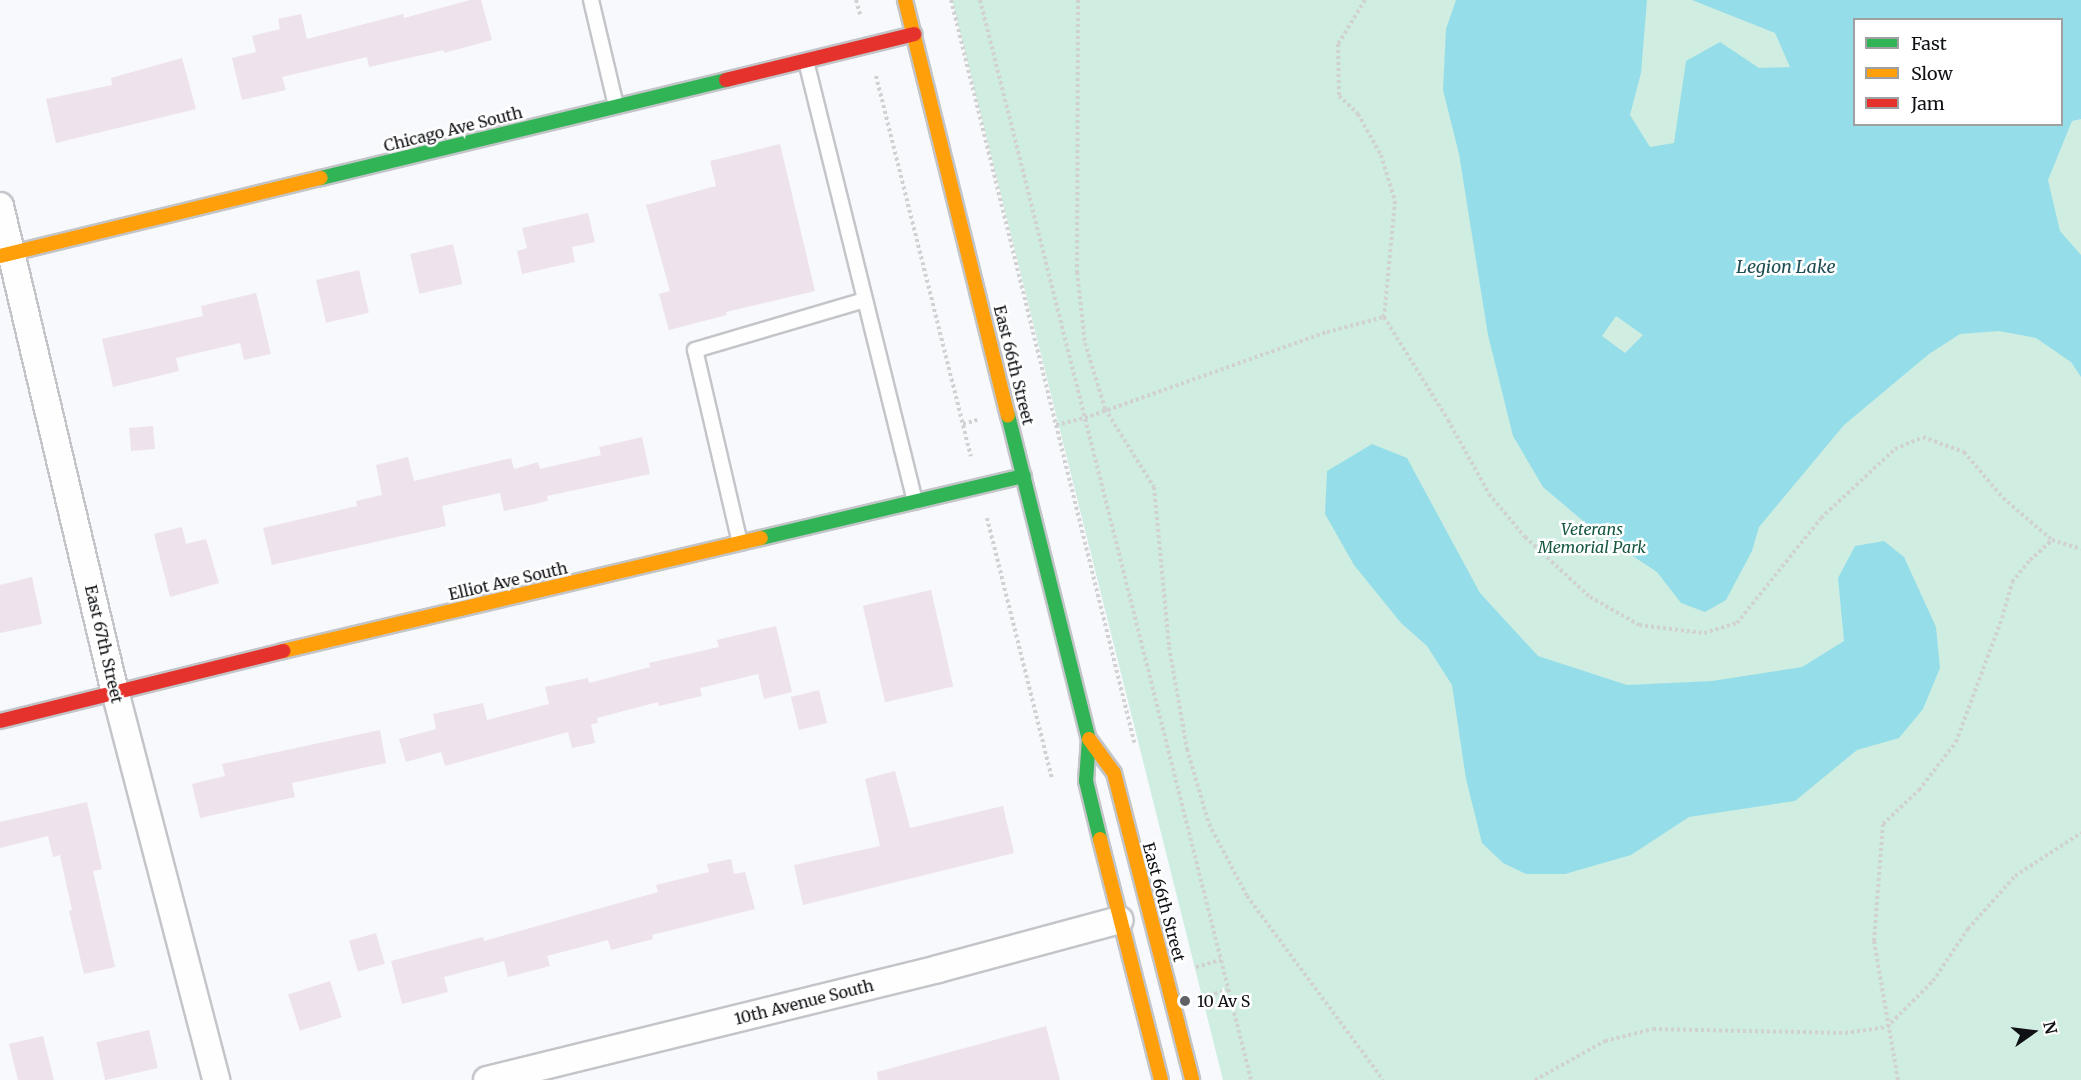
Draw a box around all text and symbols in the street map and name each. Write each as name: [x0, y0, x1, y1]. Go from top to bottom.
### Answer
legend: [1853, 18, 2063, 126]
text: Fast: [1911, 32, 1947, 55]
text: Slow: [1911, 62, 1953, 85]
text: Jam: [1911, 92, 1945, 115]
street label: Chicago Ave South: [382, 102, 524, 156]
water label: Legion Lake: [1736, 256, 1836, 278]
street label: East 66th Street: [990, 303, 1038, 427]
park label: Veterans Memorial Park: [1538, 519, 1646, 557]
street label: Elliot Ave South: [447, 558, 569, 604]
street label: East 67th Street: [81, 583, 127, 705]
street label: East 66th Street: [1139, 840, 1189, 964]
street label: 10th Avenue South: [732, 975, 876, 1029]
place label: 10 Av S: [1197, 991, 1250, 1011]
marker: 10 Av S: [1178, 994, 1192, 1008]
north arrow: [2003, 1002, 2063, 1062]
text: N: [2039, 1019, 2062, 1036]

